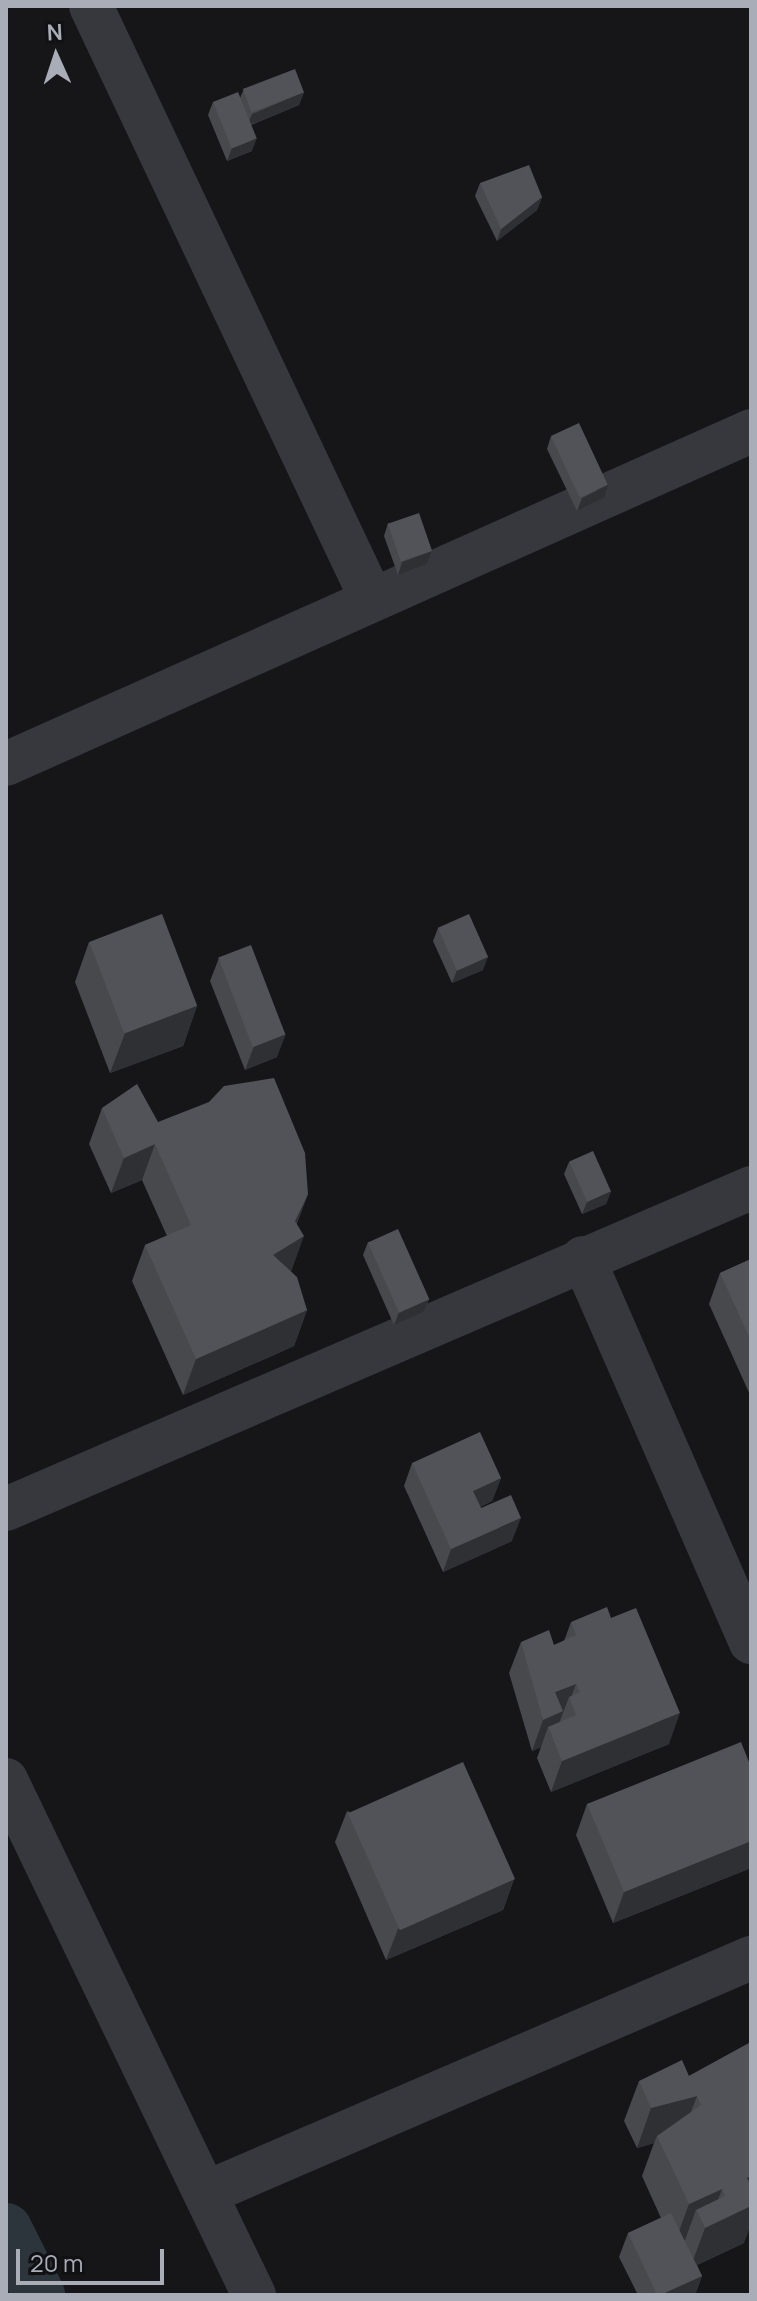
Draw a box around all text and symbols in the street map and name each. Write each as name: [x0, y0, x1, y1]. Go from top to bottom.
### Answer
north arrow: [16, 16, 96, 96]
text: N: [46, 17, 63, 47]
scale bar: [20, 2233, 168, 2283]
text: 20 m: [30, 2246, 83, 2279]

